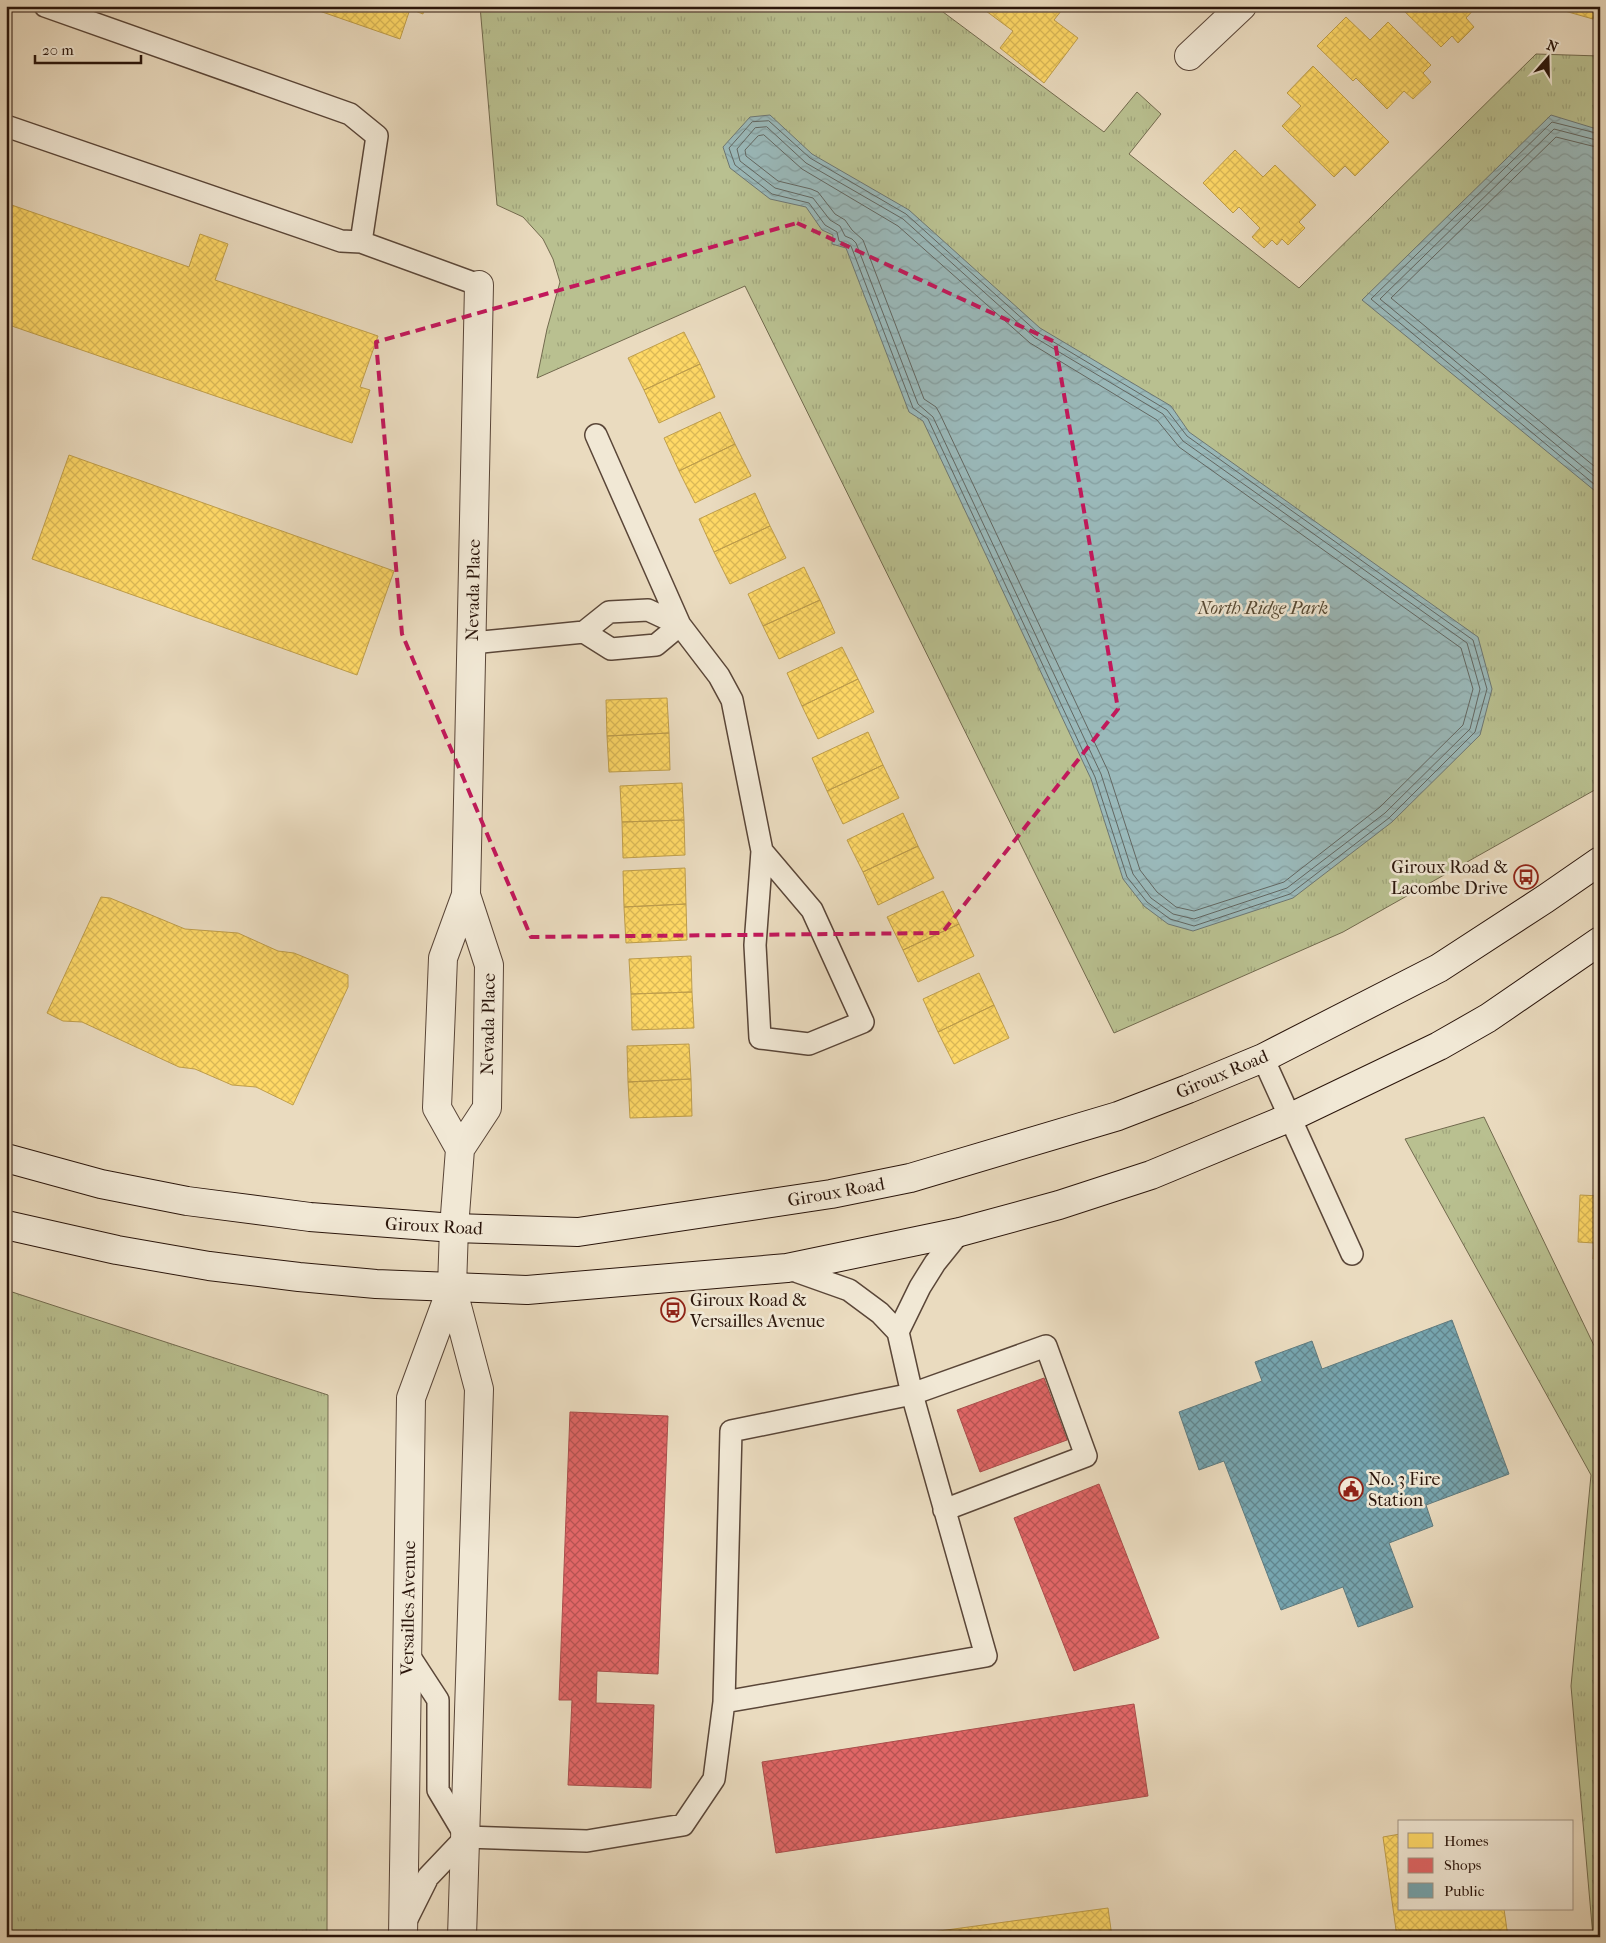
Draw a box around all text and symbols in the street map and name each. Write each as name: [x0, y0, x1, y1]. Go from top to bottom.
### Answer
scale bar: [35, 32, 141, 64]
north arrow: [1524, 32, 1574, 82]
text: N: [1544, 36, 1561, 56]
text: 20 m: [42, 41, 74, 59]
street label: Nevada Place: [462, 539, 485, 641]
park label: North Ridge Park: [1197, 598, 1328, 619]
place label: Giroux Road & Lacombe Drive: [1391, 857, 1508, 899]
bus stop icon: Giroux Road & Lacombe Drive: [1513, 864, 1539, 890]
street label: Nevada Place: [477, 973, 500, 1075]
street label: Giroux Road: [1173, 1046, 1272, 1103]
street label: Giroux Road: [786, 1174, 886, 1211]
street label: Giroux Road: [384, 1213, 484, 1240]
place label: Giroux Road & Versailles Avenue: [689, 1290, 825, 1332]
bus stop icon: Giroux Road & Versailles Avenue: [660, 1297, 686, 1323]
place label: No. 3 Fire Station: [1368, 1469, 1441, 1511]
public building icon: No. 3 Fire Station: [1338, 1476, 1364, 1502]
street label: Versailles Avenue: [397, 1540, 420, 1677]
legend: [1398, 1820, 1574, 1910]
text: Homes: [1444, 1832, 1489, 1850]
text: Shops: [1444, 1856, 1482, 1874]
text: Public: [1444, 1882, 1485, 1900]

